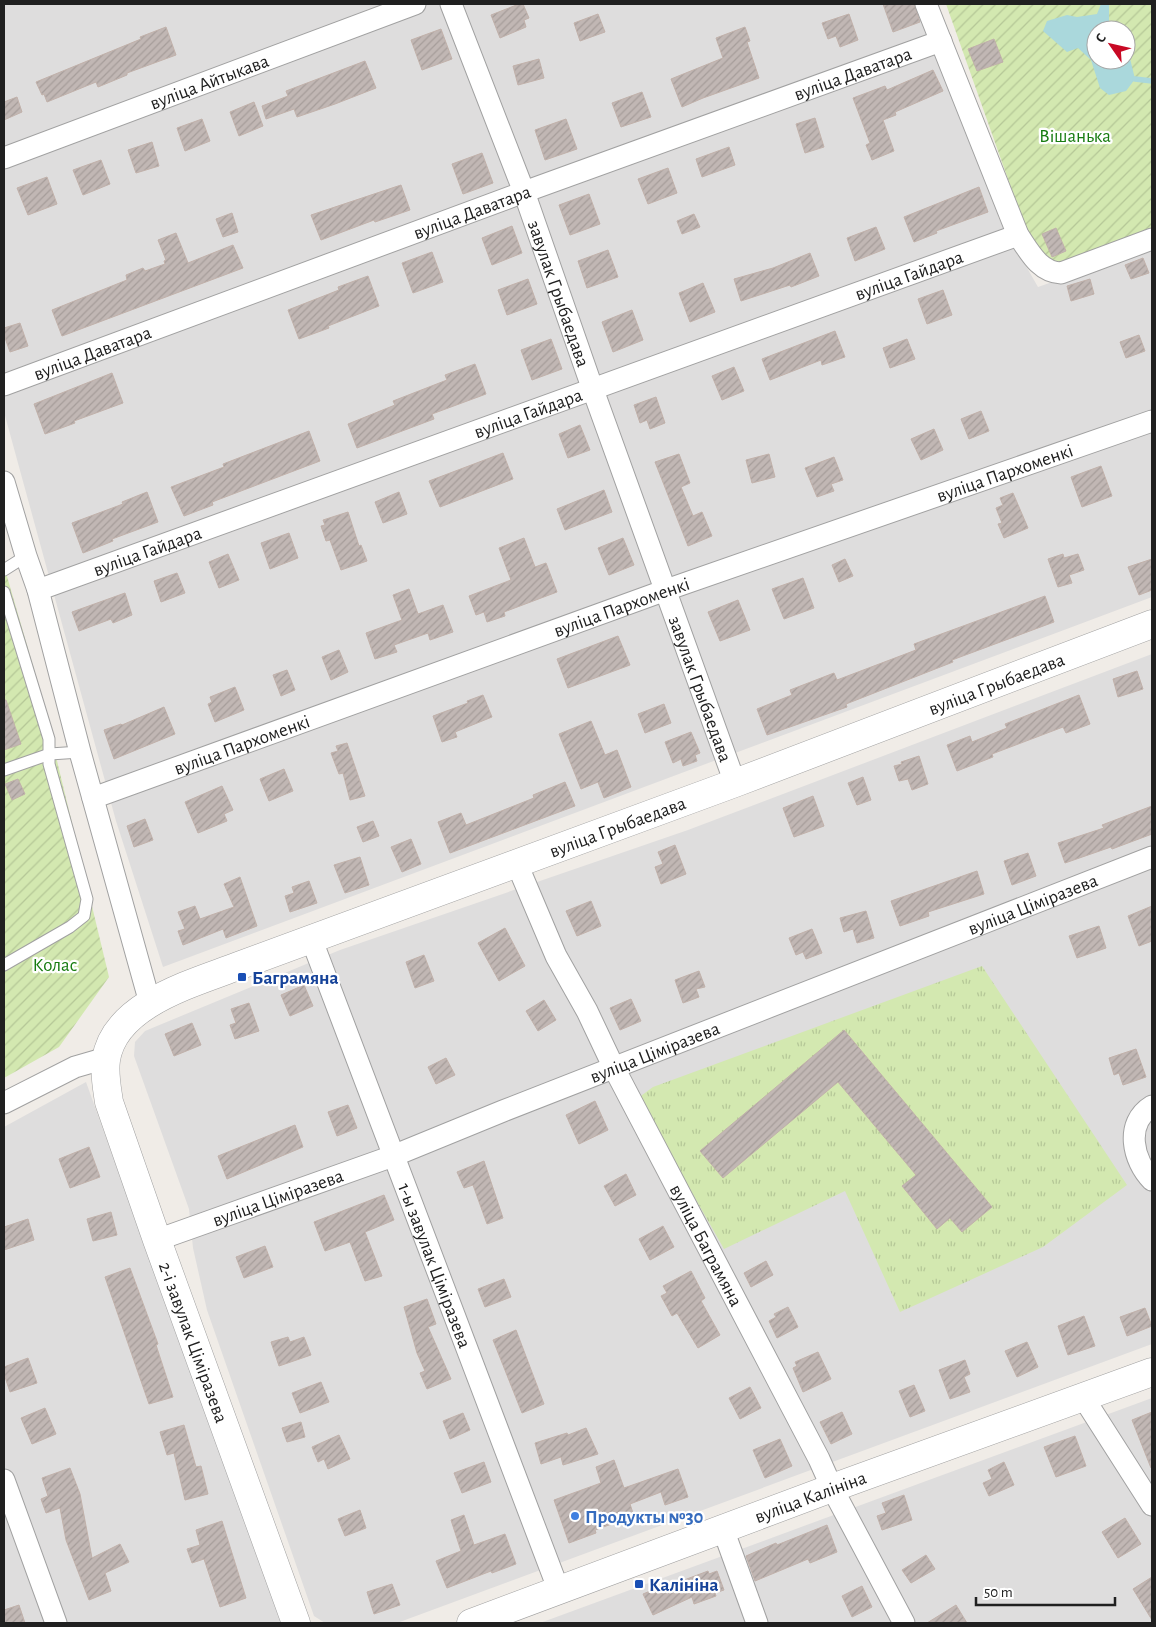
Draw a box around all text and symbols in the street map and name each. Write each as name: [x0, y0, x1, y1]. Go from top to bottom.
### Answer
north arrow: [1086, 20, 1136, 70]
text: С: [1093, 31, 1109, 45]
street label: вуліца Даватара: [792, 44, 915, 104]
street label: вуліца Айтыкава: [148, 52, 272, 113]
park label: Вішанька: [1039, 127, 1111, 146]
street label: вуліца Даватара: [411, 182, 534, 243]
street label: завулак Грыбаедава: [524, 218, 592, 370]
street label: вуліца Гайдара: [853, 248, 966, 304]
street label: вуліца Даватара: [31, 323, 154, 384]
street label: вуліца Гайдара: [472, 386, 585, 442]
street label: вуліца Пархоменкі: [934, 441, 1076, 506]
street label: вуліца Гайдара: [91, 524, 204, 580]
street label: вуліца Пархоменкі: [551, 575, 692, 641]
street label: завулак Грыбаедава: [664, 614, 735, 765]
street label: вуліца Грыбаедава: [926, 650, 1068, 719]
street label: вуліца Пархоменкі: [172, 712, 312, 779]
street label: вуліца Грыбаедава: [547, 794, 689, 861]
street label: вуліца Ціміразева: [966, 871, 1101, 939]
park label: Колас: [33, 956, 77, 975]
place label: Баграмяна: [252, 969, 339, 988]
marker: Баграмяна: [236, 971, 248, 983]
street label: вуліца Ціміразева: [588, 1019, 723, 1087]
street label: вуліца Ціміразева: [210, 1166, 346, 1230]
street label: 1-ы завулак Ціміразева: [394, 1181, 474, 1351]
street label: вуліца Баграмяна: [666, 1182, 745, 1310]
street label: 2-і завулак Ціміразева: [155, 1260, 231, 1426]
street label: вуліца Калініна: [752, 1468, 869, 1527]
place label: Продукты №30: [585, 1508, 704, 1527]
marker: Продукты №30: [569, 1510, 581, 1522]
scale bar: [976, 1574, 1115, 1606]
place label: Калініна: [649, 1576, 719, 1595]
marker: Калініна: [633, 1578, 645, 1590]
text: 50 m: [984, 1585, 1013, 1600]

